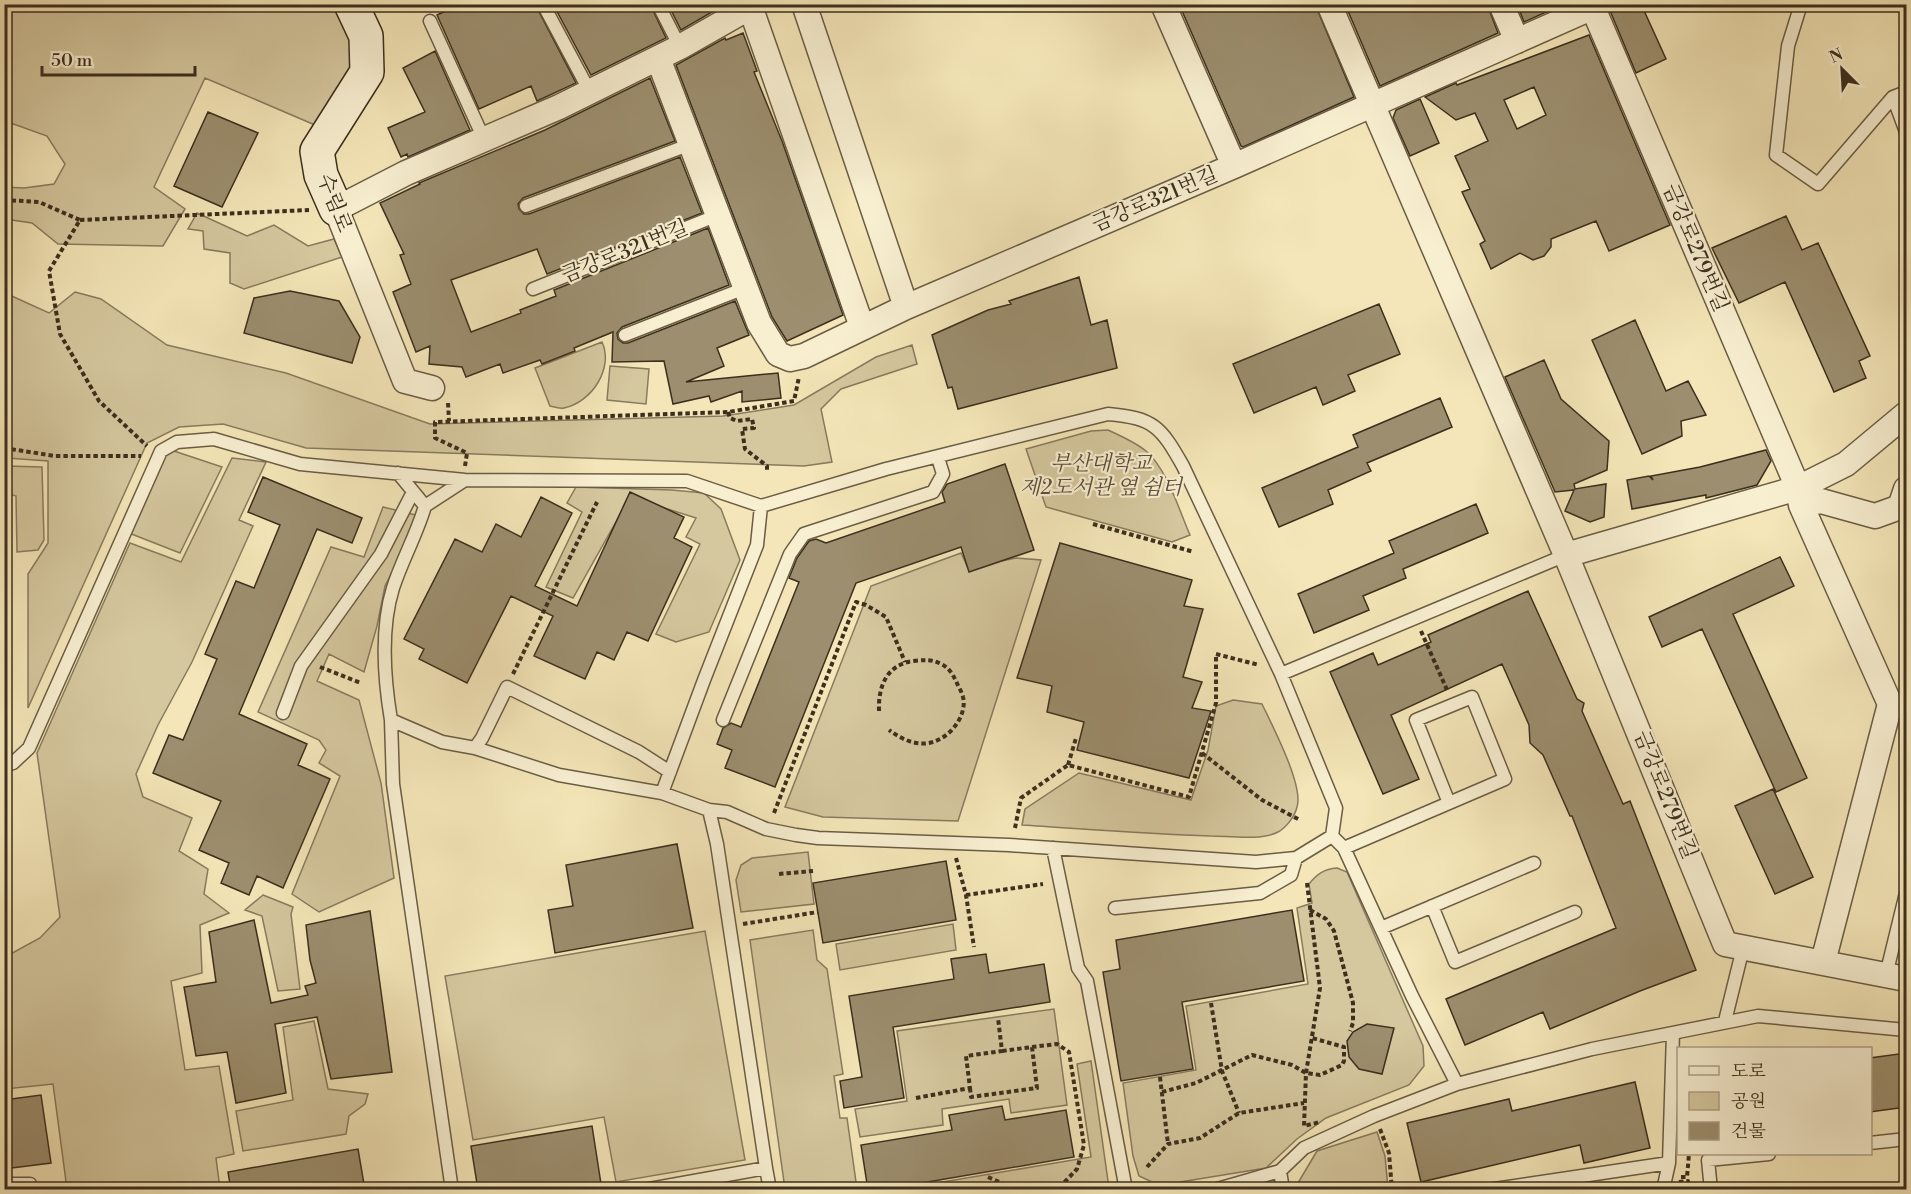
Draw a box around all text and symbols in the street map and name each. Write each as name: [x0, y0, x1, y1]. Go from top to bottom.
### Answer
scale bar: [42, 39, 195, 77]
north arrow: [1812, 39, 1872, 99]
text: N: [1826, 44, 1846, 68]
text: 50 m: [51, 49, 93, 72]
street label: 금강로321번길: [1088, 162, 1222, 238]
street label: 수림로: [311, 170, 357, 236]
street label: 금강로279번길: [1656, 180, 1734, 316]
street label: 금강로321번길: [558, 215, 692, 289]
park label: 부산대학교 제2도서관 옆 쉼터: [1020, 451, 1184, 501]
street label: 금강로279번길: [1627, 727, 1703, 863]
legend: [1677, 1047, 1872, 1155]
text: 도로: [1731, 1060, 1766, 1083]
text: 공원: [1731, 1090, 1766, 1113]
text: 건물: [1731, 1120, 1766, 1143]

